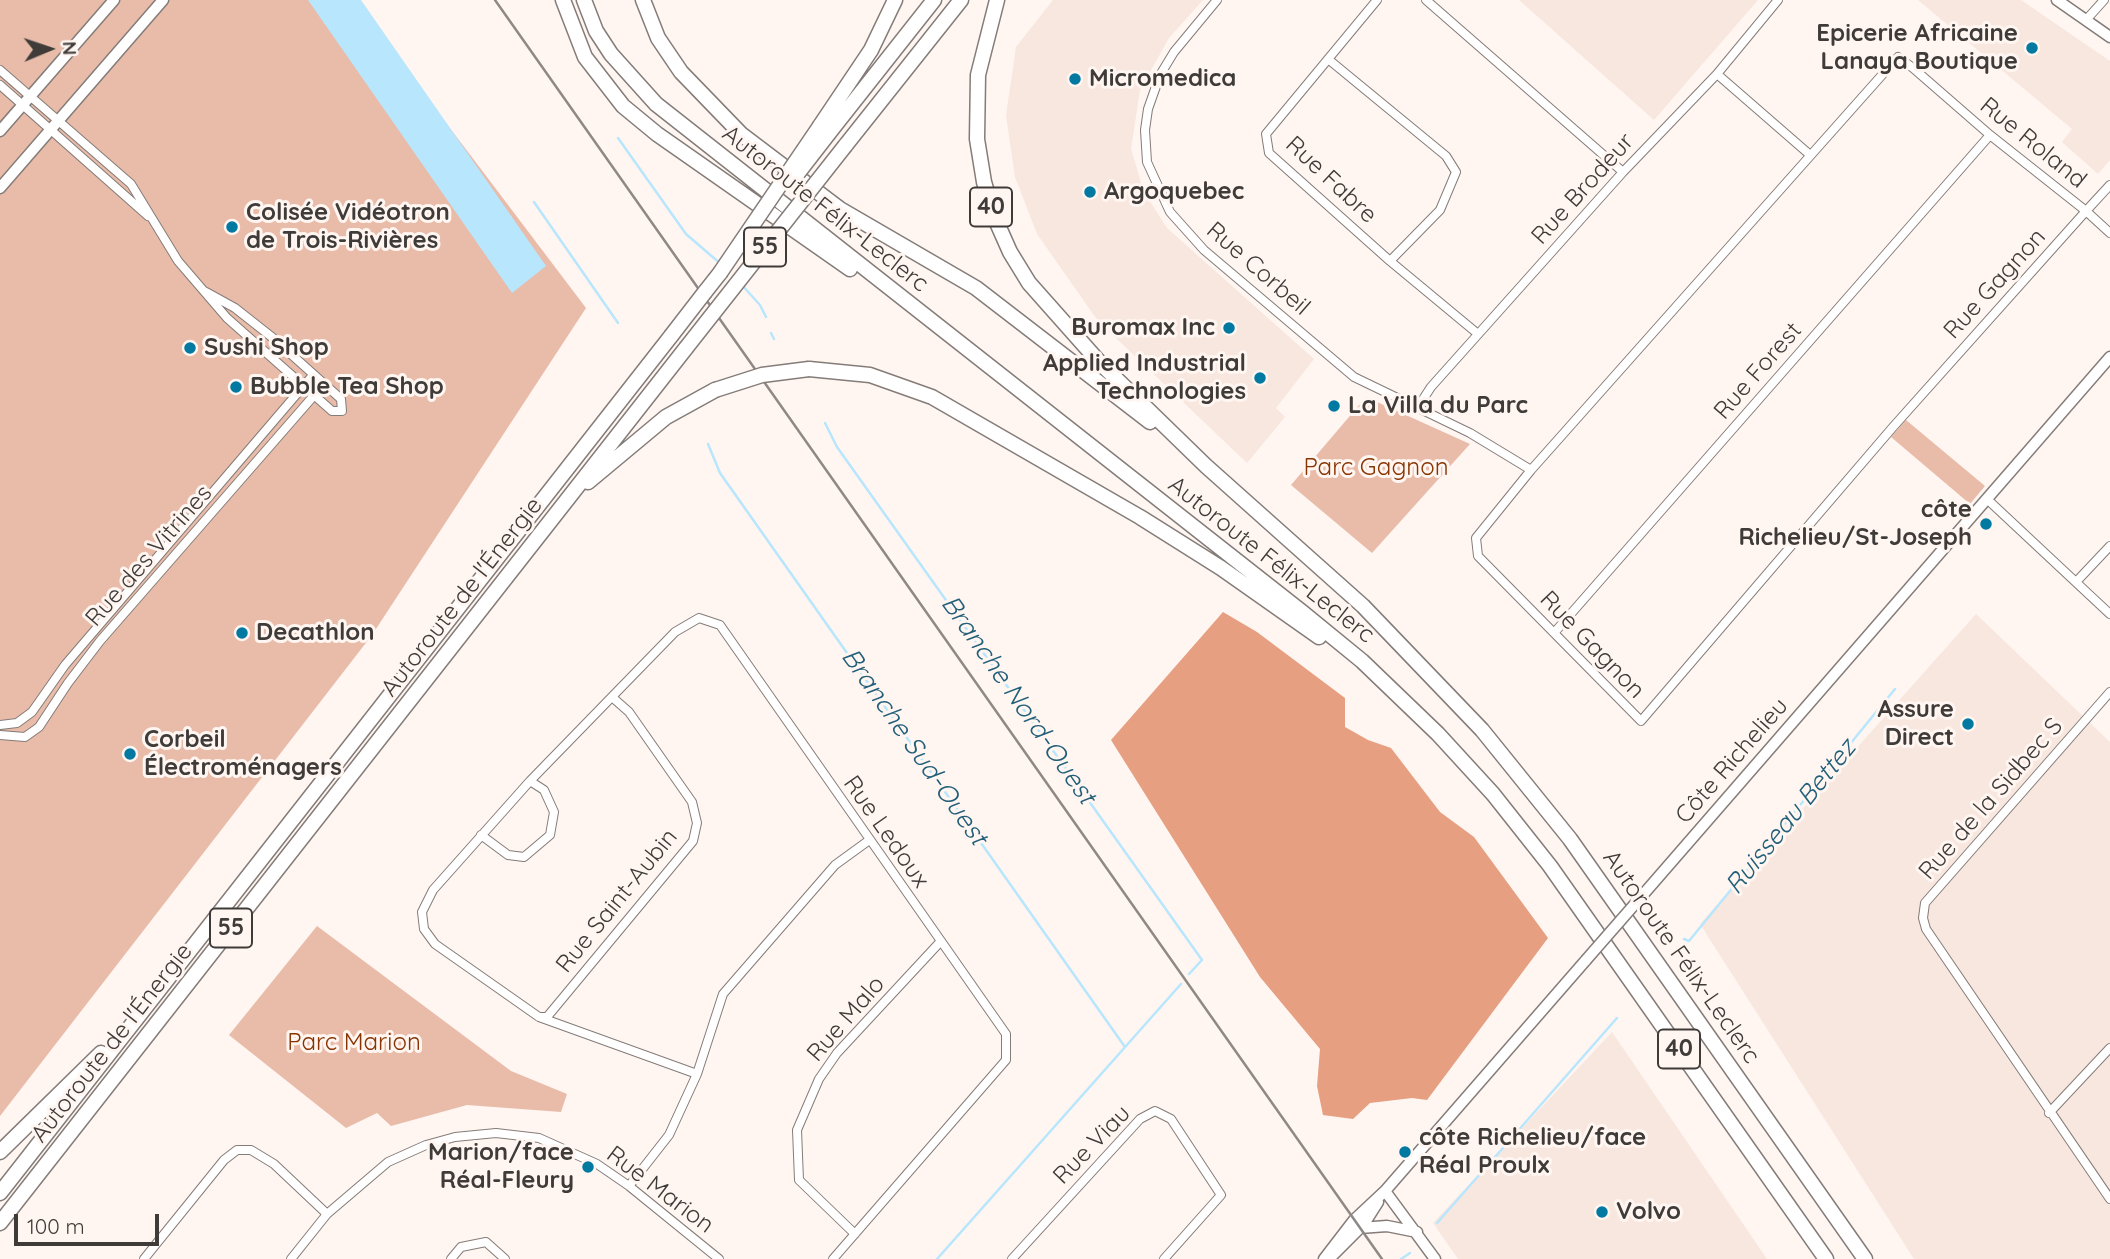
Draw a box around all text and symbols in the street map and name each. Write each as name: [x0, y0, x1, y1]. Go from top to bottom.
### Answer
north arrow: [14, 14, 84, 84]
place label: Epicerie Africaine Lanaya Boutique: [1816, 20, 2018, 76]
marker: Epicerie Africaine Lanaya Boutique: [2024, 40, 2040, 56]
text: N: [58, 41, 82, 56]
place label: Micromedica: [1089, 65, 1236, 93]
marker: Micromedica: [1067, 71, 1083, 87]
street label: Rue Roland: [1974, 91, 2092, 195]
street label: Autoroute Félix-Leclerc: [716, 120, 934, 298]
street label: Rue Brodeur: [1526, 128, 1640, 250]
street label: Rue Fabre: [1279, 131, 1383, 229]
place label: Argoquebec: [1104, 178, 1244, 206]
marker: Argoquebec: [1082, 184, 1098, 200]
road number: 40: [970, 188, 1012, 227]
place label: Colisée Vidéotron de Trois-Rivières: [246, 199, 450, 255]
street label: Rue Corbeil: [1200, 216, 1316, 322]
marker: Colisée Vidéotron de Trois-Rivières: [224, 219, 240, 235]
street label: Rue Gagnon: [1938, 223, 2052, 345]
road number: 55: [744, 228, 786, 266]
place label: Buromax Inc: [1071, 314, 1215, 342]
street label: Rue Forest: [1708, 317, 1808, 425]
marker: Buromax Inc: [1221, 320, 1237, 336]
place label: Sushi Shop: [204, 334, 329, 362]
marker: Sushi Shop: [182, 340, 198, 356]
place label: Applied Industrial Technologies: [1043, 350, 1246, 406]
marker: Applied Industrial Technologies: [1252, 370, 1268, 386]
place label: Bubble Tea Shop: [250, 373, 444, 401]
marker: Bubble Tea Shop: [228, 379, 244, 395]
place label: La Villa du Parc: [1348, 392, 1528, 420]
marker: La Villa du Parc: [1326, 398, 1342, 414]
park label: Parc Gagnon: [1303, 454, 1449, 482]
street label: Autoroute Félix-Leclerc: [1162, 471, 1380, 649]
street label: Rue des Vitrines: [80, 479, 218, 633]
street label: Autoroute de l'Énergie: [375, 492, 549, 702]
place label: côte Richelieu/St-Joseph: [1738, 496, 1972, 552]
marker: côte Richelieu/St-Joseph: [1978, 516, 1994, 532]
street label: Rue Gagnon: [1534, 585, 1650, 705]
water label: Branche Nord-Ouest: [934, 590, 1102, 810]
place label: Decathlon: [256, 619, 374, 647]
marker: Decathlon: [234, 625, 250, 641]
water label: Branche Sud-Ouest: [834, 643, 994, 851]
street label: Côte Richelieu: [1670, 692, 1794, 830]
place label: Assure Direct: [1877, 696, 1954, 752]
street label: Rue de la Sidbec S: [1913, 712, 2069, 886]
marker: Assure Direct: [1960, 716, 1976, 732]
place label: Corbeil Électroménagers: [144, 726, 342, 782]
water label: Ruisseau Bettez: [1719, 733, 1863, 901]
marker: Corbeil Électroménagers: [122, 746, 138, 762]
street label: Rue Ledoux: [837, 770, 935, 894]
street label: Rue Saint-Aubin: [550, 823, 684, 979]
street label: Autoroute Félix-Leclerc: [1596, 845, 1766, 1069]
road number: 55: [210, 909, 252, 948]
street label: Autoroute de l'Énergie: [25, 938, 199, 1148]
street label: Rue Malo: [801, 970, 891, 1068]
park label: Parc Marion: [287, 1029, 421, 1057]
road number: 40: [1658, 1030, 1700, 1068]
street label: Rue Viau: [1047, 1100, 1137, 1190]
place label: côte Richelieu/face Réal Proulx: [1419, 1124, 1646, 1180]
place label: Marion/face Réal-Fleury: [428, 1139, 574, 1195]
street label: Rue Marion: [601, 1140, 719, 1240]
marker: côte Richelieu/face Réal Proulx: [1397, 1144, 1413, 1160]
marker: Marion/face Réal-Fleury: [580, 1159, 596, 1175]
place label: Volvo: [1616, 1198, 1681, 1226]
scale bar: [18, 1200, 163, 1244]
marker: Volvo: [1594, 1204, 1610, 1220]
text: 100 m: [27, 1213, 85, 1239]

